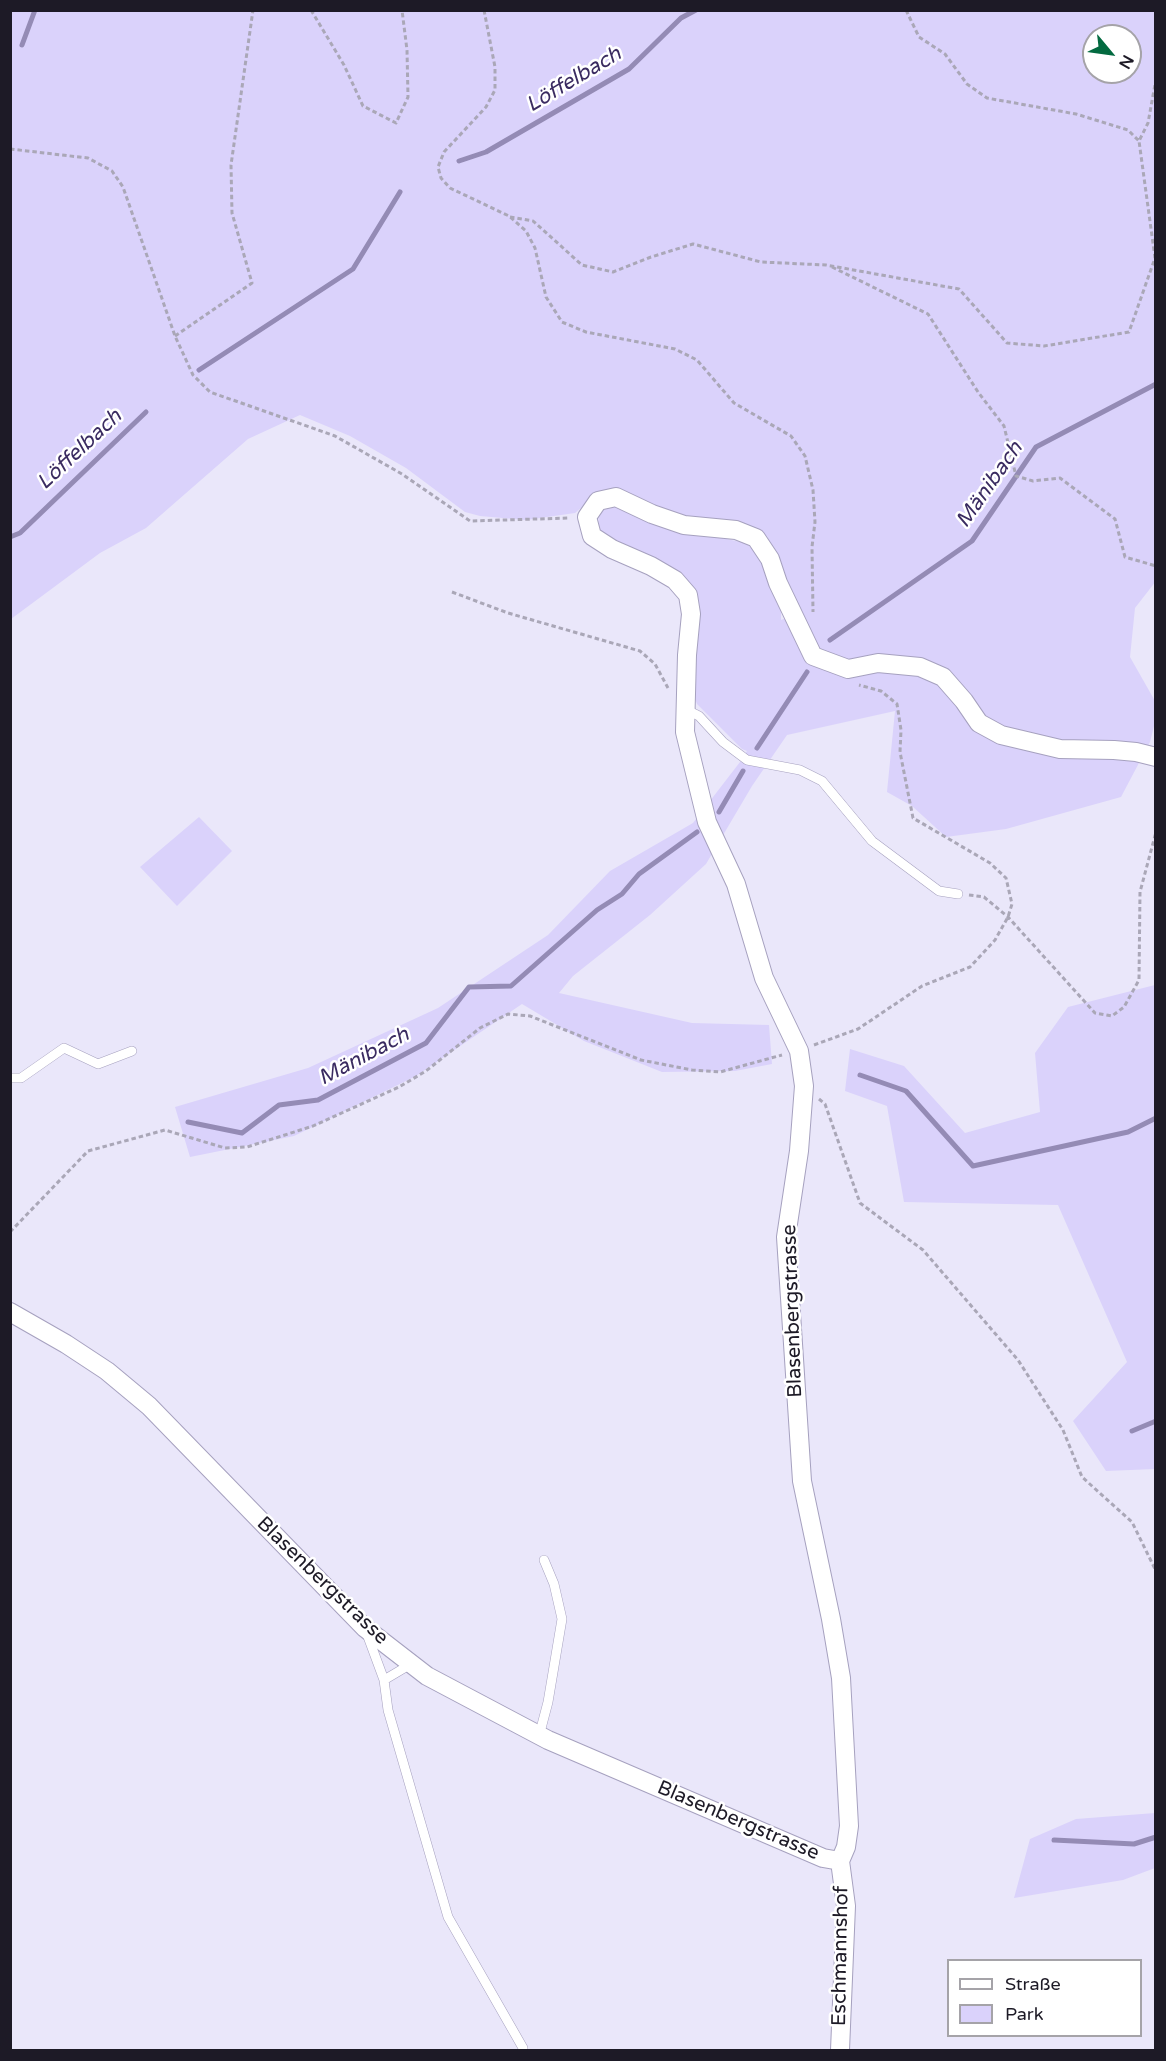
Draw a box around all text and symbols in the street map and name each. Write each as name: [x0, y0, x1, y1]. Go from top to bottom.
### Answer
north arrow: [1082, 24, 1142, 84]
water label: Löffelbach: [522, 42, 626, 118]
text: N: [1114, 51, 1138, 72]
water label: Löffelbach: [32, 404, 128, 496]
water label: Mänibach: [951, 437, 1029, 533]
water label: Mänibach: [314, 1023, 414, 1091]
street label: Blasenbergstrasse: [778, 1224, 808, 1398]
street label: Blasenbergstrasse: [251, 1512, 393, 1650]
street label: Blasenbergstrasse: [653, 1776, 823, 1866]
street label: Eschmannshof: [828, 1886, 854, 2026]
legend: [947, 1959, 1142, 2037]
text: Straße: [1005, 1973, 1061, 1995]
text: Park: [1005, 2003, 1043, 2025]

